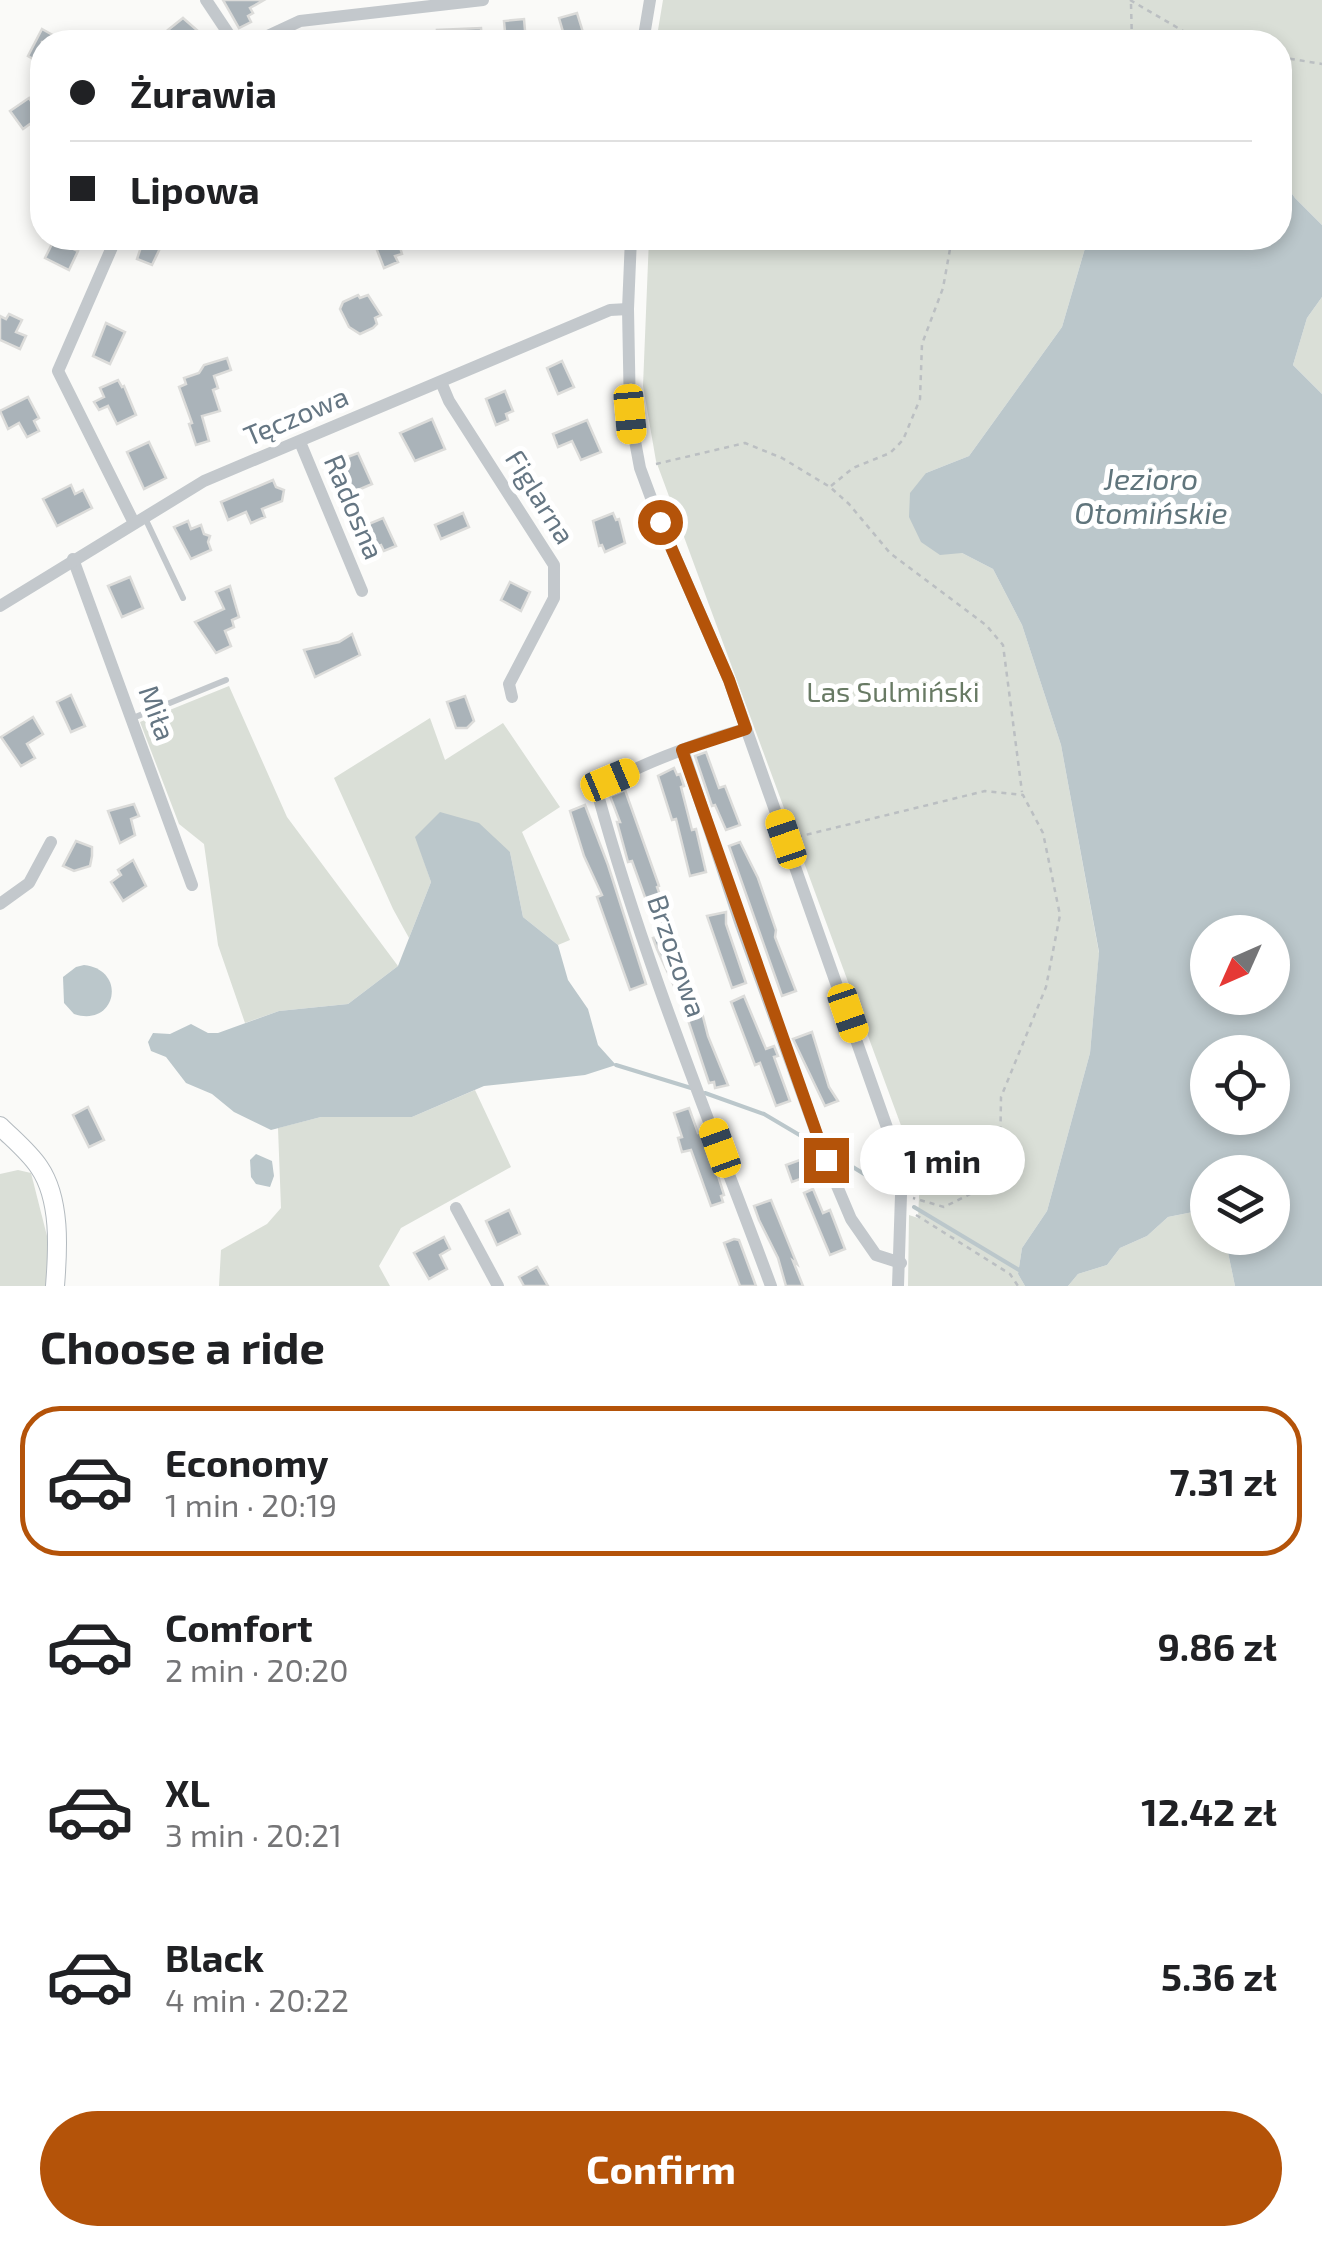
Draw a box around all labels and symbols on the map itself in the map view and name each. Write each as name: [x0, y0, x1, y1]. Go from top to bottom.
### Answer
street label: Tęczowa: [238, 378, 353, 452]
car: [612, 383, 648, 445]
street label: Figlarna: [499, 443, 583, 550]
street label: Radosna: [318, 449, 392, 564]
water label: Jezioro Otomińskie: [1074, 460, 1228, 530]
route start: [638, 500, 683, 545]
park label: Las Sulmiński: [806, 674, 980, 708]
street label: Miła: [132, 681, 184, 745]
car: [577, 754, 643, 806]
car: [762, 806, 810, 872]
street label: Brzozowa: [641, 890, 715, 1021]
north arrow: [1190, 915, 1290, 1015]
car: [824, 980, 872, 1046]
car: [696, 1115, 744, 1181]
callout: 1 min: [861, 1125, 1026, 1195]
route end: [804, 1138, 849, 1183]

